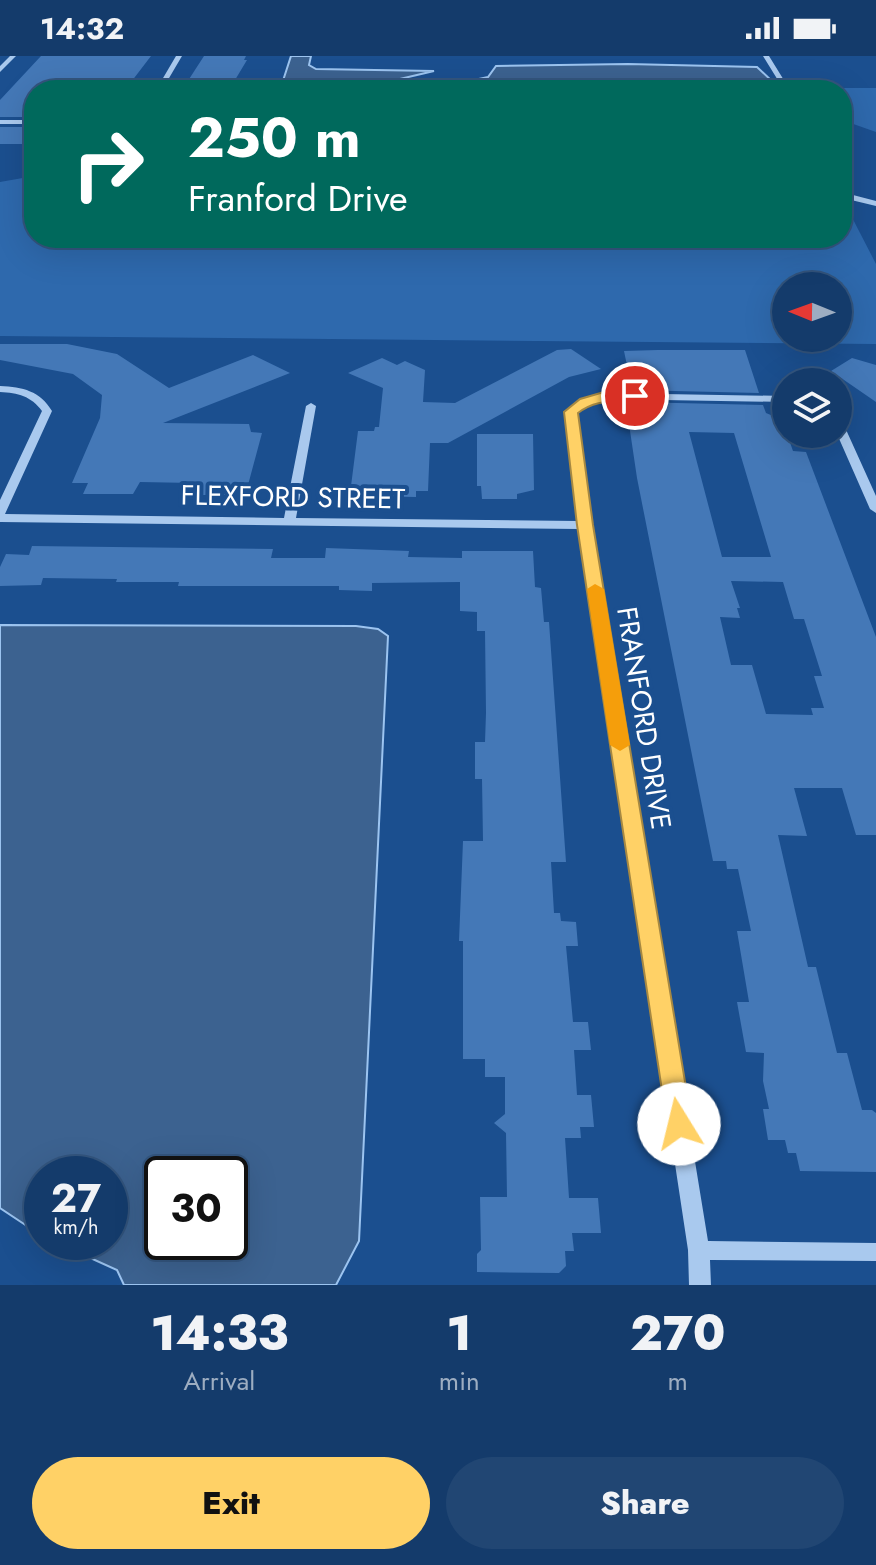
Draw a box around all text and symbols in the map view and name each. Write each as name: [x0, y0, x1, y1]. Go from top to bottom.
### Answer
text: 14:32: [40, 7, 124, 50]
text: 250 m: [188, 97, 361, 178]
icon: right: [56, 112, 160, 216]
text: Franford Drive: [188, 172, 408, 224]
north arrow: [772, 272, 852, 352]
map controls: [772, 272, 852, 448]
pin: [601, 362, 669, 430]
button: layers: [772, 368, 852, 448]
icon: arrive: [613, 374, 657, 418]
street label: FLEXFORD STREET: [180, 475, 406, 519]
street label: FRANFORD DRIVE: [606, 604, 682, 832]
position arrow: [637, 1082, 721, 1166]
speed limit sign: 30: [144, 1156, 248, 1260]
text: 27: [51, 1169, 101, 1227]
text: km/h: [53, 1213, 99, 1242]
text: 14:33: [150, 1299, 288, 1368]
text: 1: [447, 1299, 472, 1368]
text: 270: [630, 1299, 726, 1368]
text: Arrival: [184, 1362, 255, 1400]
text: min: [439, 1362, 480, 1400]
text: m: [668, 1362, 688, 1400]
button: Exit: [32, 1457, 430, 1549]
button: Share: [446, 1457, 844, 1549]

